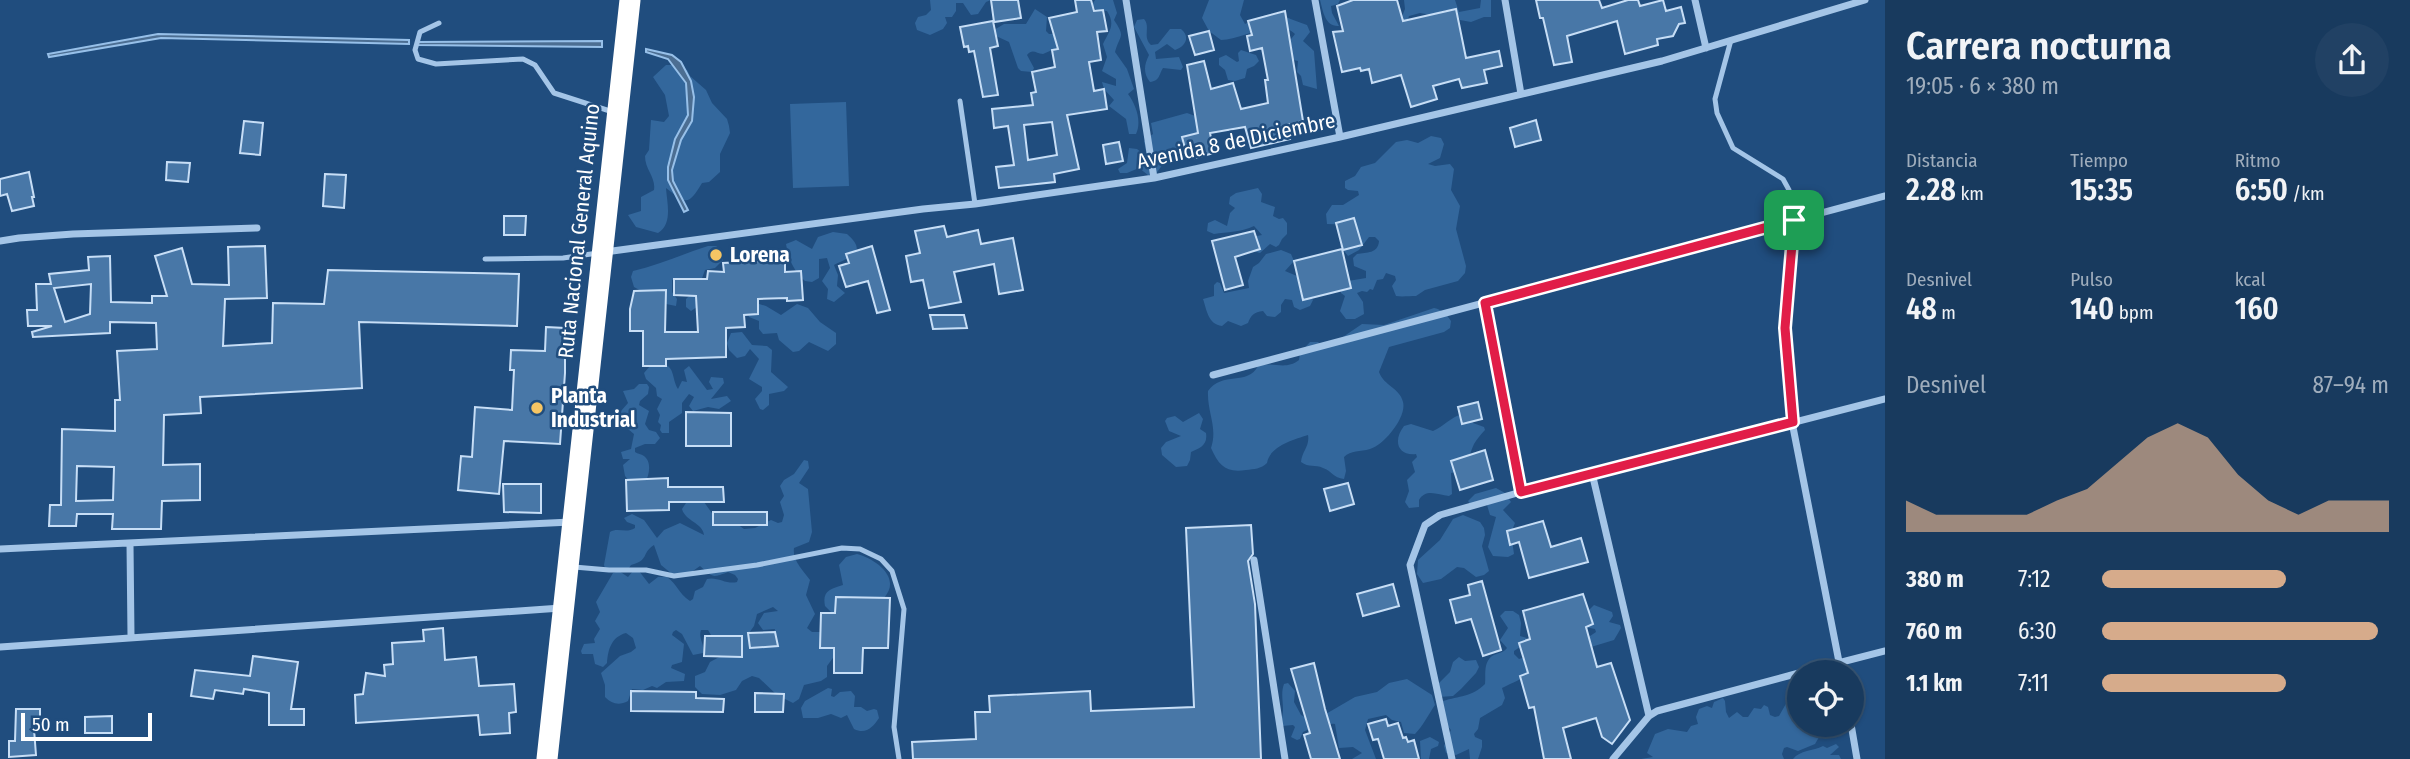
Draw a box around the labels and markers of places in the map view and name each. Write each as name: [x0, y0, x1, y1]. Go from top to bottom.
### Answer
pin: [1764, 190, 1824, 250]
place label: Lorena: [730, 242, 790, 268]
marker: Lorena: [708, 247, 724, 263]
place label: Planta Industrial: [551, 383, 636, 433]
marker: Planta Industrial: [529, 400, 545, 416]

